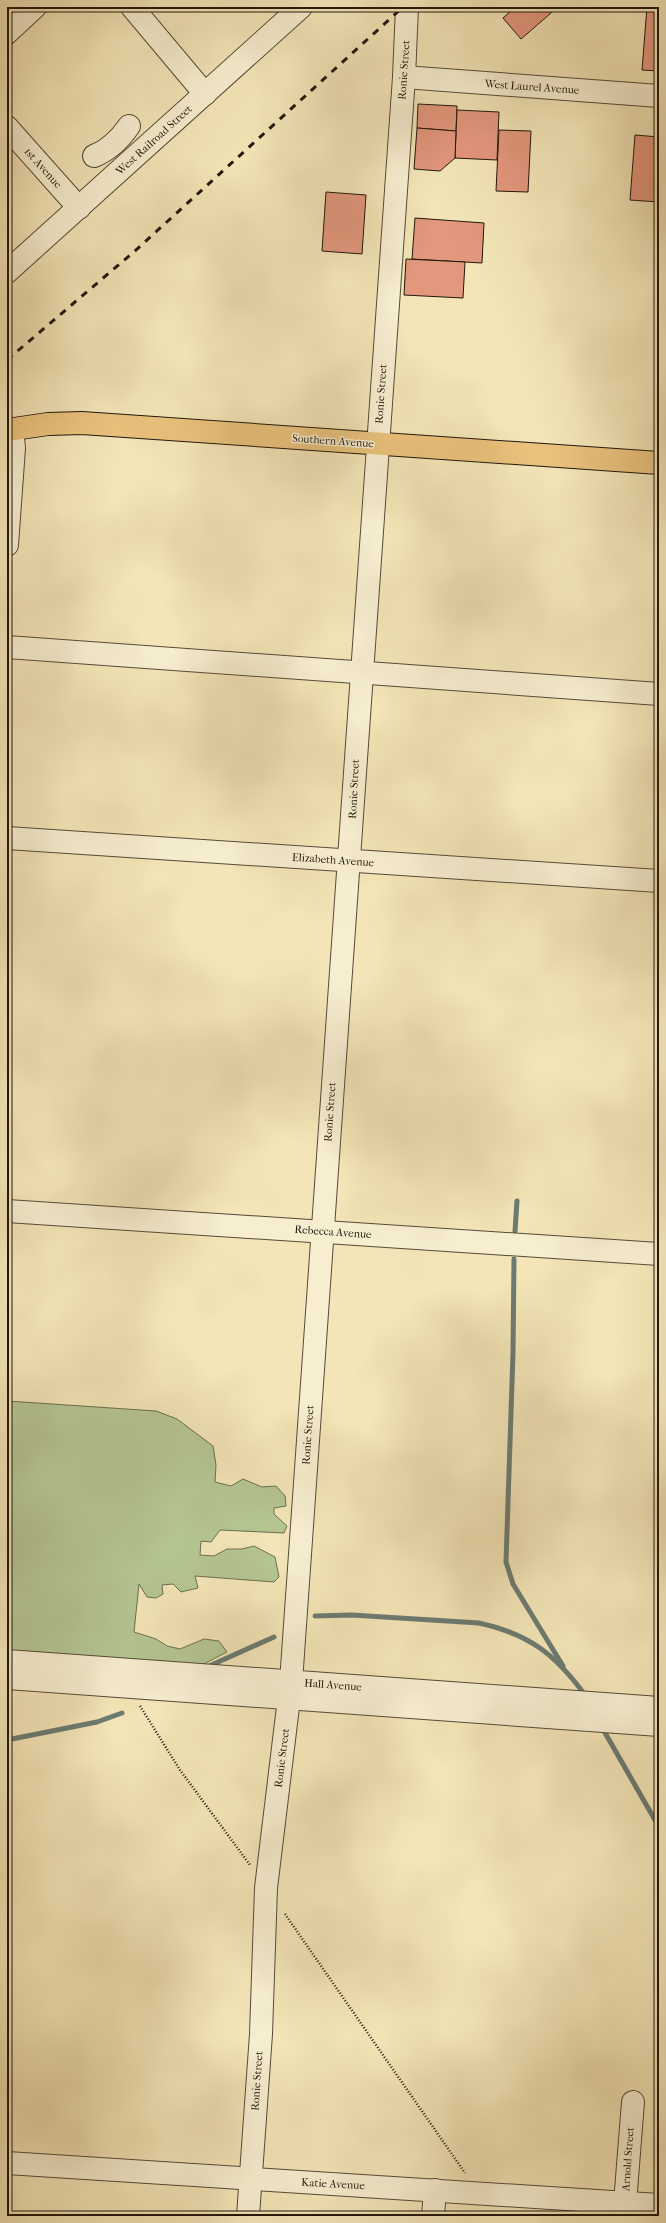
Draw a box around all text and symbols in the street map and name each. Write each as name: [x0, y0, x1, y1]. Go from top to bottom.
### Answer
street label: Ronie Street: [395, 40, 413, 100]
street label: West Laurel Avenue: [483, 77, 580, 97]
street label: West Railroad Street: [112, 102, 195, 178]
street label: 1st Avenue: [22, 145, 65, 191]
street label: Ronie Street: [372, 364, 390, 424]
street label: Southern Avenue: [292, 432, 375, 450]
street label: Ronie Street: [346, 759, 362, 819]
street label: Elizabeth Avenue: [292, 851, 375, 869]
street label: Ronie Street: [321, 1082, 339, 1142]
street label: Rebecca Avenue: [294, 1223, 372, 1241]
street label: Ronie Street: [299, 1405, 317, 1465]
street label: Hall Avenue: [304, 1677, 363, 1694]
street label: Ronie Street: [272, 1728, 292, 1788]
street label: Ronie Street: [248, 2051, 266, 2111]
street label: Arnold Street: [619, 2127, 637, 2192]
street label: Katie Avenue: [301, 2176, 366, 2192]

